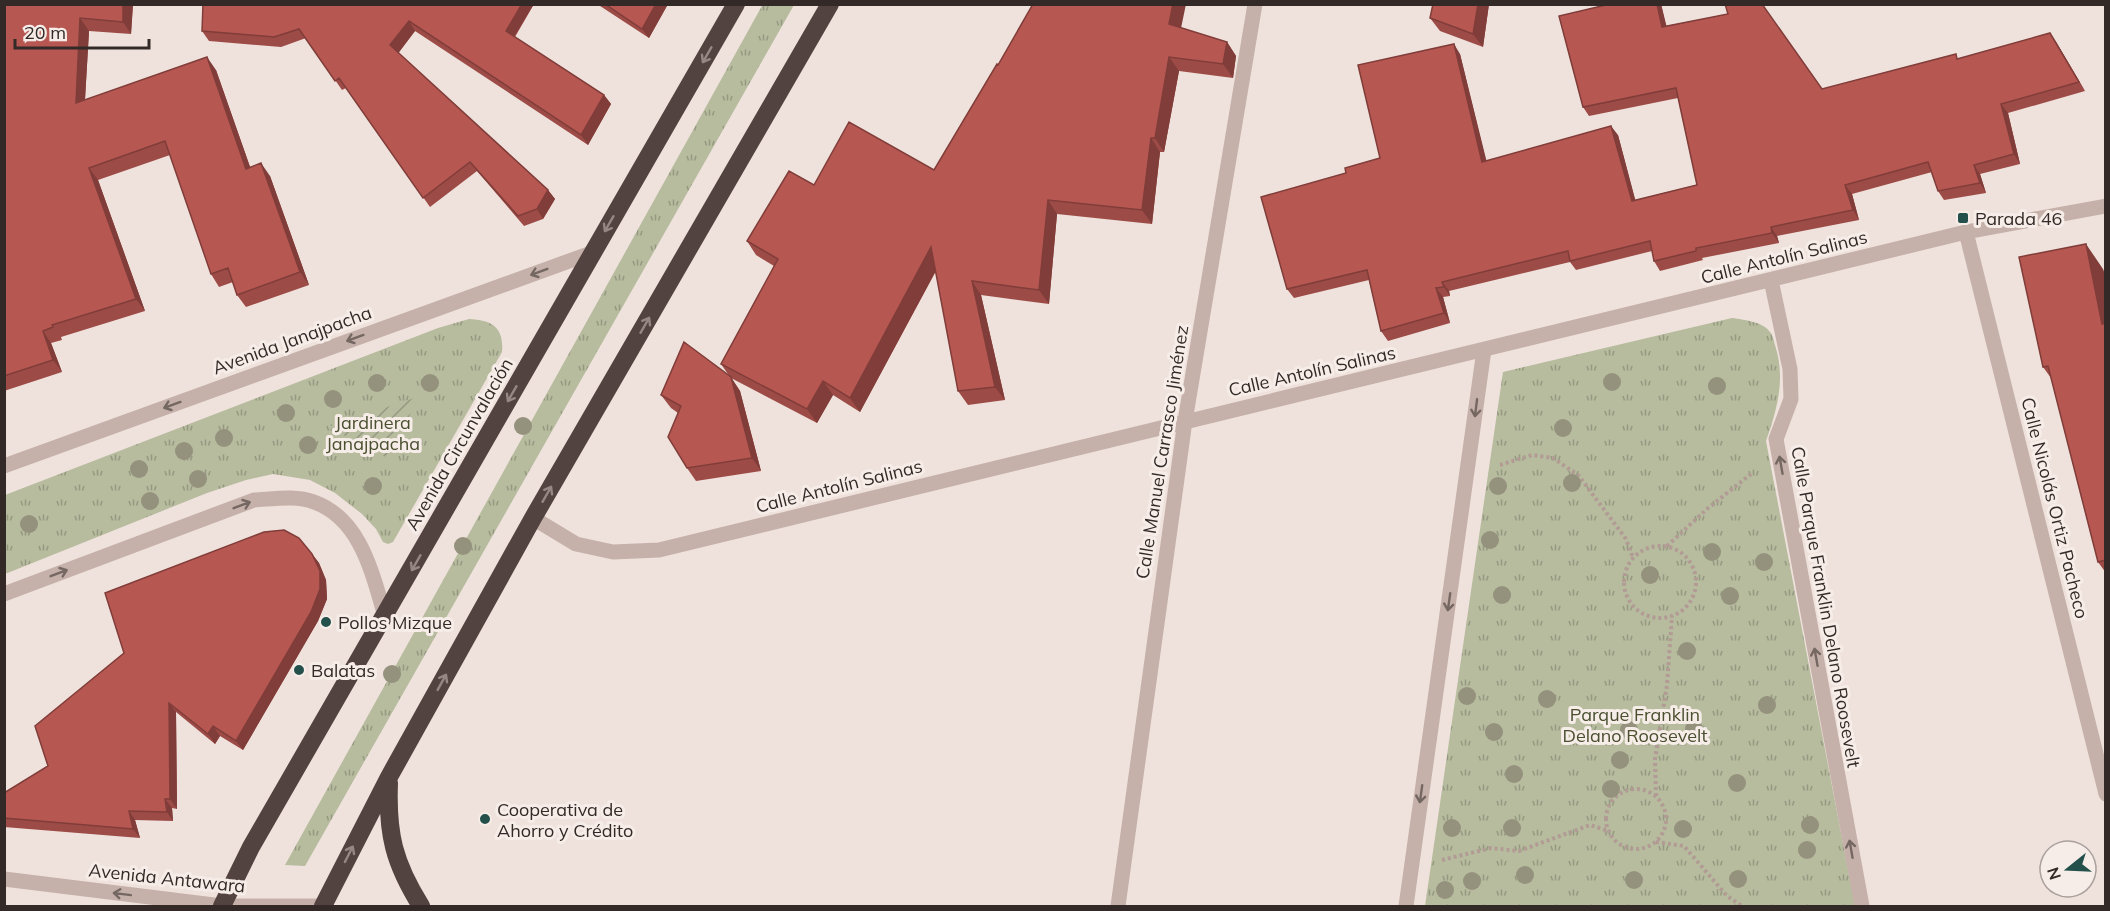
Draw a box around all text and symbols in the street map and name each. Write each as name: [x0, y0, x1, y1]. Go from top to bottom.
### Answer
scale bar: [15, 12, 148, 50]
text: 20 m: [24, 21, 66, 44]
one-way arrow: [700, 46, 712, 63]
place label: Parada 46: [1975, 207, 2062, 230]
marker: Parada 46: [1956, 211, 1970, 225]
one-way arrow: [603, 215, 615, 232]
street label: Calle Antolín Salinas: [1698, 225, 1870, 289]
one-way arrow: [530, 267, 548, 278]
street label: Avenida Janajpacha: [209, 301, 375, 379]
one-way arrow: [639, 317, 651, 334]
street label: Calle Manuel Carrasco Jiménez: [1131, 324, 1193, 580]
one-way arrow: [346, 334, 365, 345]
street label: Calle Antolín Salinas: [1226, 341, 1398, 401]
street label: Avenida Circunvalación: [400, 354, 518, 534]
one-way arrow: [506, 385, 518, 402]
street label: Calle Nicolás Ortiz Pacheco: [2016, 395, 2094, 621]
one-way arrow: [1470, 398, 1481, 418]
one-way arrow: [163, 400, 182, 411]
park label: Jardinera Janajpacha: [326, 411, 420, 455]
street label: Calle Parque Franklin Delano Roosevelt: [1786, 445, 1866, 769]
street label: Calle Antolín Salinas: [753, 454, 925, 518]
one-way arrow: [1775, 456, 1786, 476]
one-way arrow: [541, 486, 553, 503]
one-way arrow: [232, 498, 251, 509]
one-way arrow: [409, 554, 421, 571]
one-way arrow: [49, 567, 68, 578]
one-way arrow: [1444, 591, 1455, 611]
place label: Pollos Mizque: [338, 611, 452, 634]
marker: Pollos Mizque: [319, 615, 333, 629]
one-way arrow: [1810, 648, 1821, 668]
place label: Balatas: [311, 659, 375, 682]
marker: Balatas: [292, 663, 306, 677]
one-way arrow: [436, 674, 448, 691]
park label: Parque Franklin Delano Roosevelt: [1562, 703, 1708, 747]
one-way arrow: [1416, 784, 1427, 804]
place label: Cooperativa de Ahorro y Crédito: [497, 798, 633, 842]
marker: Cooperativa de Ahorro y Crédito: [478, 812, 492, 826]
north arrow: [2038, 839, 2098, 899]
one-way arrow: [1845, 840, 1856, 859]
one-way arrow: [344, 845, 356, 863]
street label: Avenida Antawara: [88, 858, 246, 898]
text: N: [2042, 865, 2065, 882]
one-way arrow: [113, 888, 132, 899]

